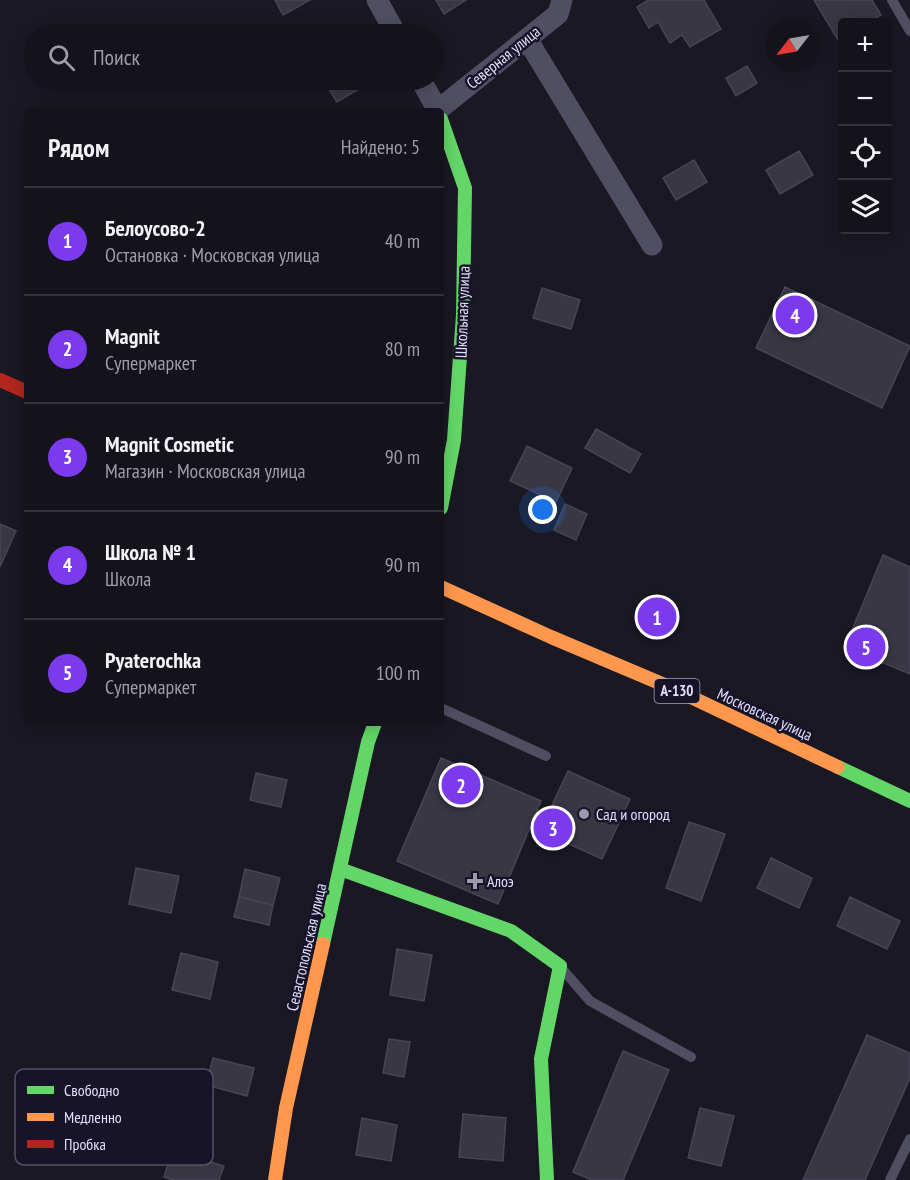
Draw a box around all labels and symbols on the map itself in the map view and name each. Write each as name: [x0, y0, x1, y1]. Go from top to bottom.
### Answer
north arrow: [766, 18, 820, 72]
street label: Северная улица: [462, 21, 544, 93]
street label: Школьная улица: [450, 265, 474, 359]
pin: 4: [776, 292, 814, 338]
your location: [528, 495, 557, 524]
pin: 1: [638, 594, 676, 640]
pin: 5: [846, 624, 886, 670]
road number: А-130: [654, 679, 700, 703]
street label: Московская улица: [714, 683, 816, 745]
pin: 2: [442, 762, 480, 808]
place label: Сад и огород: [596, 804, 670, 824]
pin: 3: [534, 806, 572, 850]
marker: Сад и огород: [577, 807, 591, 821]
place label: Алоэ: [487, 871, 514, 891]
marker: Алоэ: [468, 874, 482, 888]
street label: Севастопольская улица: [282, 881, 330, 1013]
legend: [15, 1069, 213, 1165]
text: Свободно: [64, 1080, 119, 1100]
text: Медленно: [64, 1107, 122, 1127]
text: Пробка: [64, 1134, 106, 1154]

